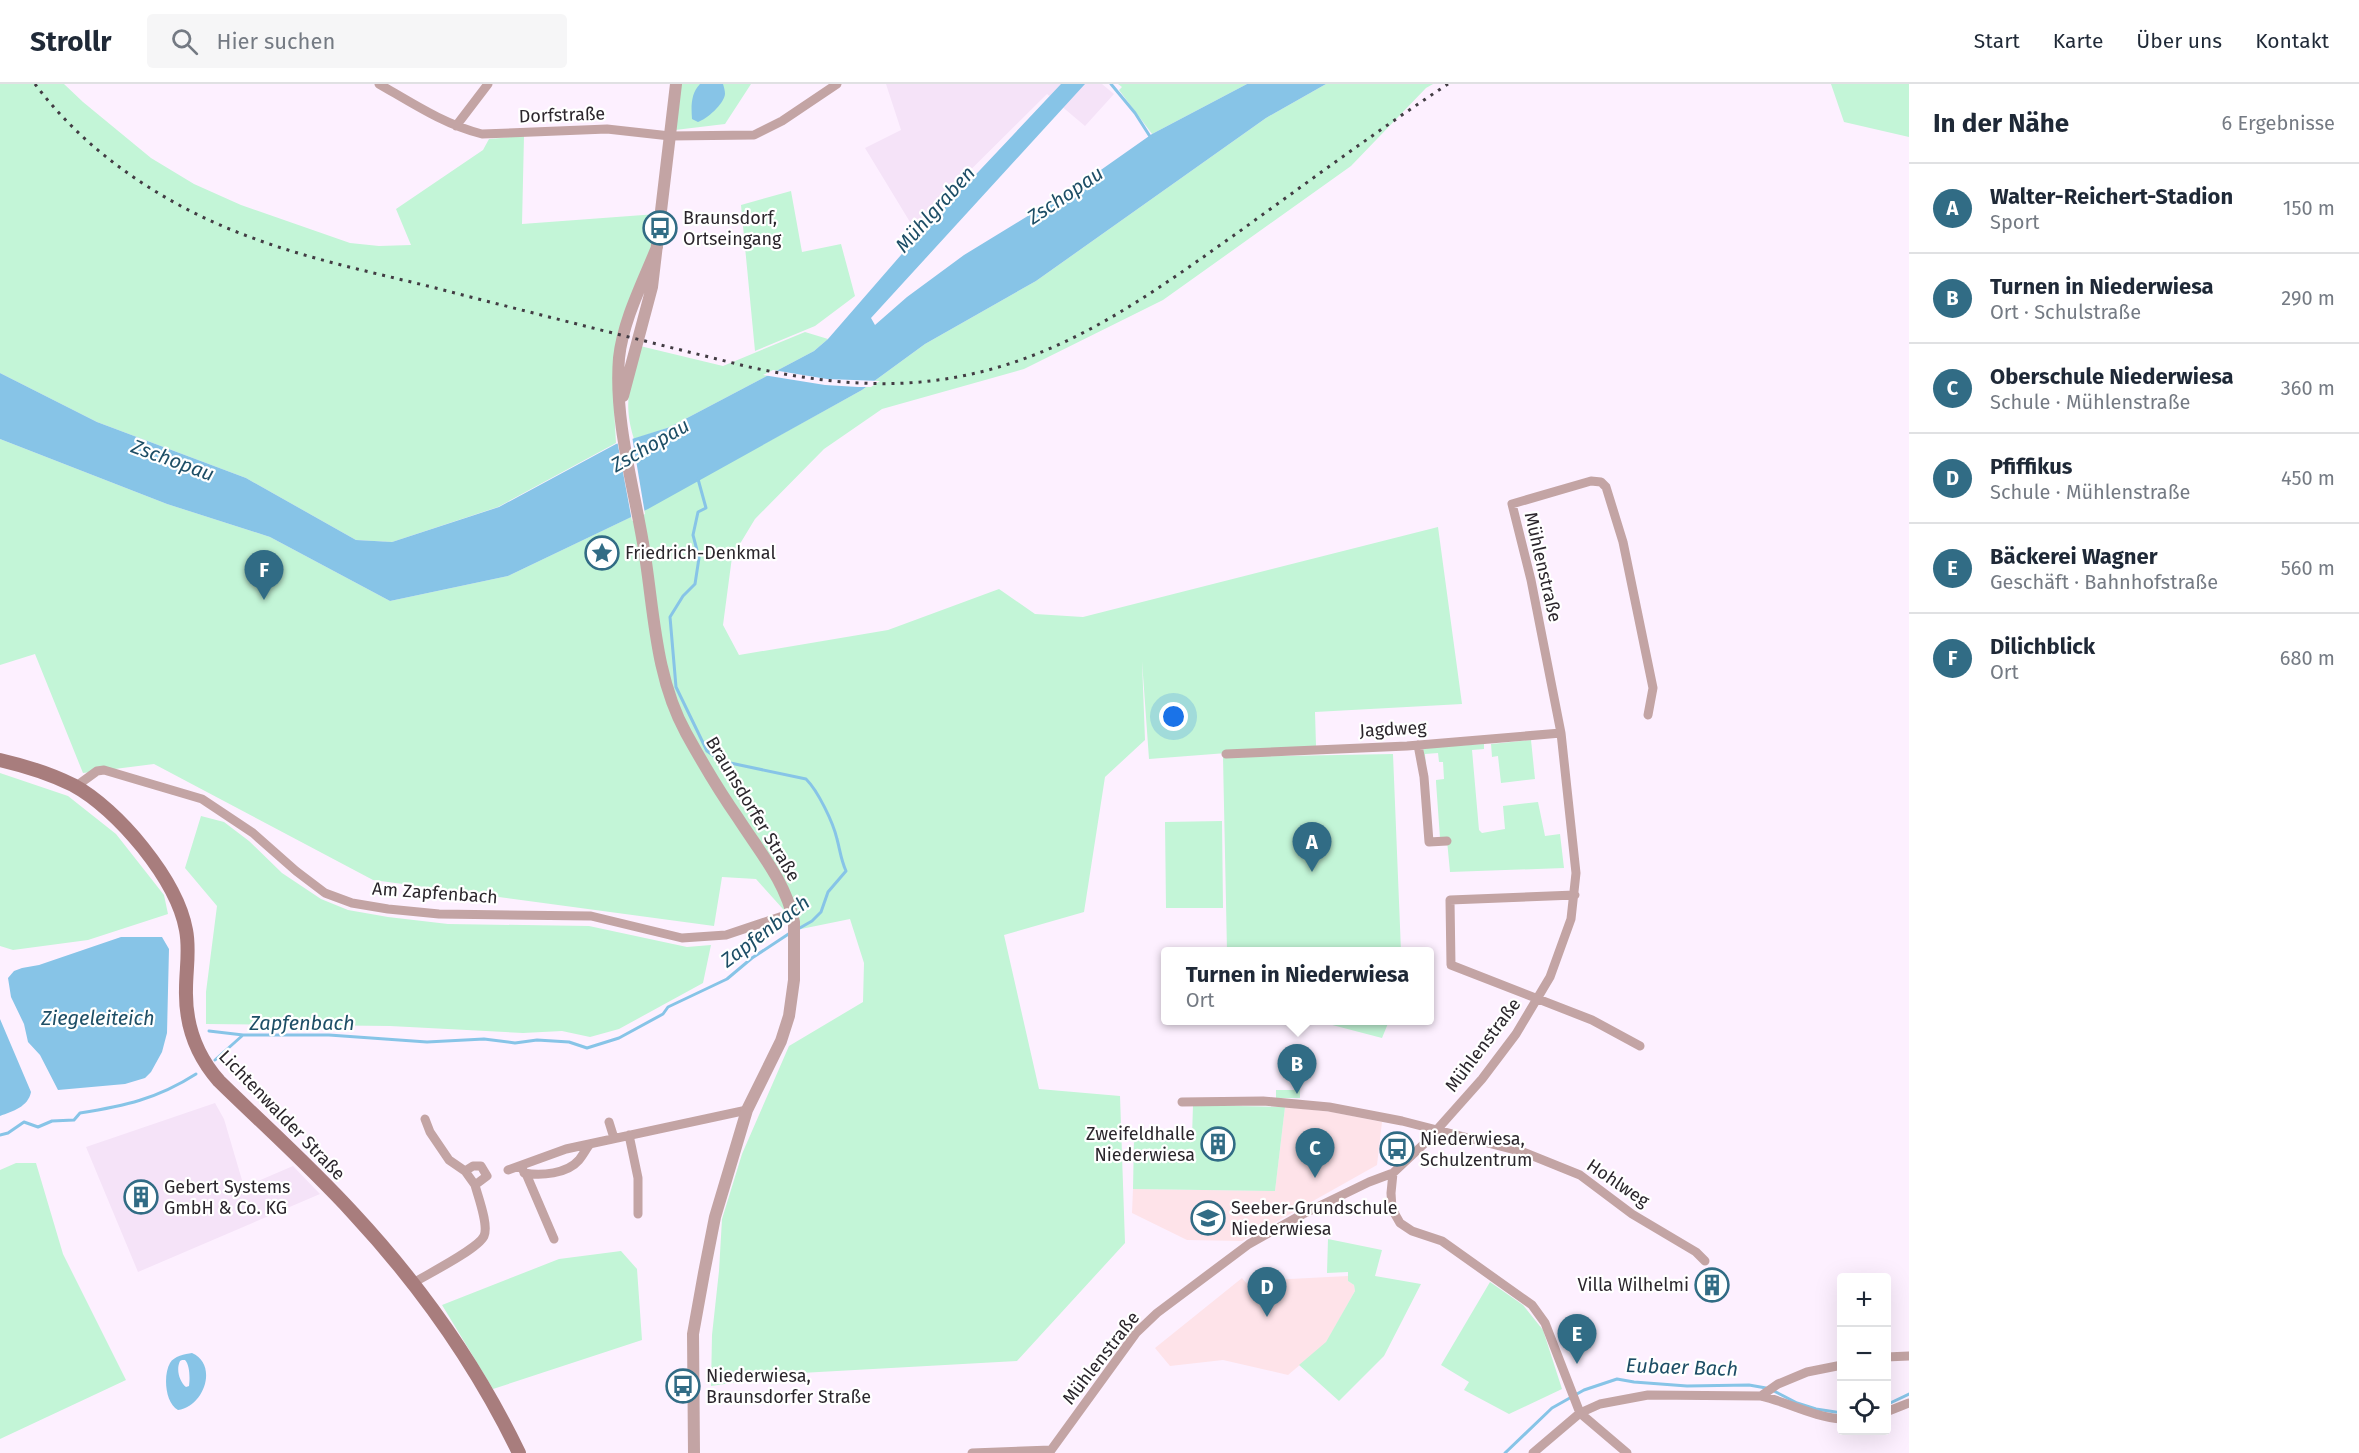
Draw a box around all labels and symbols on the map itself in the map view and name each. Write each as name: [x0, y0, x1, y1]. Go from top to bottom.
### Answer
street label: Dorfstraße: [518, 102, 606, 128]
water label: Mühlgraben: [890, 161, 980, 257]
water label: Zschopau: [1022, 161, 1108, 230]
place label: Braunsdorf, Ortseingang: [683, 207, 782, 250]
bus stop icon: Braunsdorf, Ortseingang: [642, 210, 678, 246]
water label: Zschopau: [606, 413, 693, 477]
water label: Zschopau: [127, 434, 218, 486]
street label: Mühlenstraße: [1520, 510, 1566, 624]
place icon: Friedrich-Denkmal: [584, 535, 620, 571]
place label: Friedrich-Denkmal: [625, 542, 776, 564]
pin: F: [244, 550, 284, 600]
your location: [1159, 702, 1188, 731]
street label: Jagdweg: [1359, 716, 1428, 742]
street label: Braunsdorfer Straße: [701, 733, 805, 885]
pin: A: [1292, 822, 1332, 872]
street label: Am Zapfenbach: [371, 878, 499, 908]
water label: Zapfenbach: [715, 890, 814, 973]
street label: Mühlenstraße: [1440, 994, 1526, 1096]
water label: Ziegeleiteich: [40, 1006, 155, 1030]
water label: Zapfenbach: [248, 1011, 355, 1035]
pin: B: [1278, 1044, 1316, 1094]
street label: Lichtenwalder Straße: [214, 1045, 350, 1185]
place label: Zweifeldhalle Niederwiesa: [1086, 1123, 1195, 1166]
building icon: Zweifeldhalle Niederwiesa: [1200, 1126, 1236, 1162]
pin: C: [1296, 1128, 1334, 1178]
place label: Niederwiesa, Schulzentrum: [1420, 1128, 1532, 1171]
bus stop icon: Niederwiesa, Schulzentrum: [1379, 1131, 1415, 1167]
street label: Hohlweg: [1583, 1154, 1654, 1212]
place label: Gebert Systems GmbH & Co. KG: [164, 1176, 291, 1219]
building icon: Gebert Systems GmbH & Co. KG: [123, 1179, 159, 1215]
place label: Seeber-Grundschule Niederwiesa: [1231, 1197, 1398, 1240]
school or university icon: Seeber-Grundschule Niederwiesa: [1190, 1200, 1226, 1236]
building icon: Villa Wilhelmi: [1694, 1267, 1730, 1303]
pin: D: [1248, 1268, 1286, 1317]
place label: Villa Wilhelmi: [1578, 1274, 1689, 1296]
street label: Mühlenstraße: [1058, 1307, 1144, 1409]
pin: E: [1558, 1314, 1596, 1364]
water label: Eubaer Bach: [1625, 1353, 1739, 1381]
place label: Niederwiesa, Braunsdorfer Straße: [706, 1365, 871, 1408]
bus stop icon: Niederwiesa, Braunsdorfer Straße: [665, 1368, 701, 1404]

